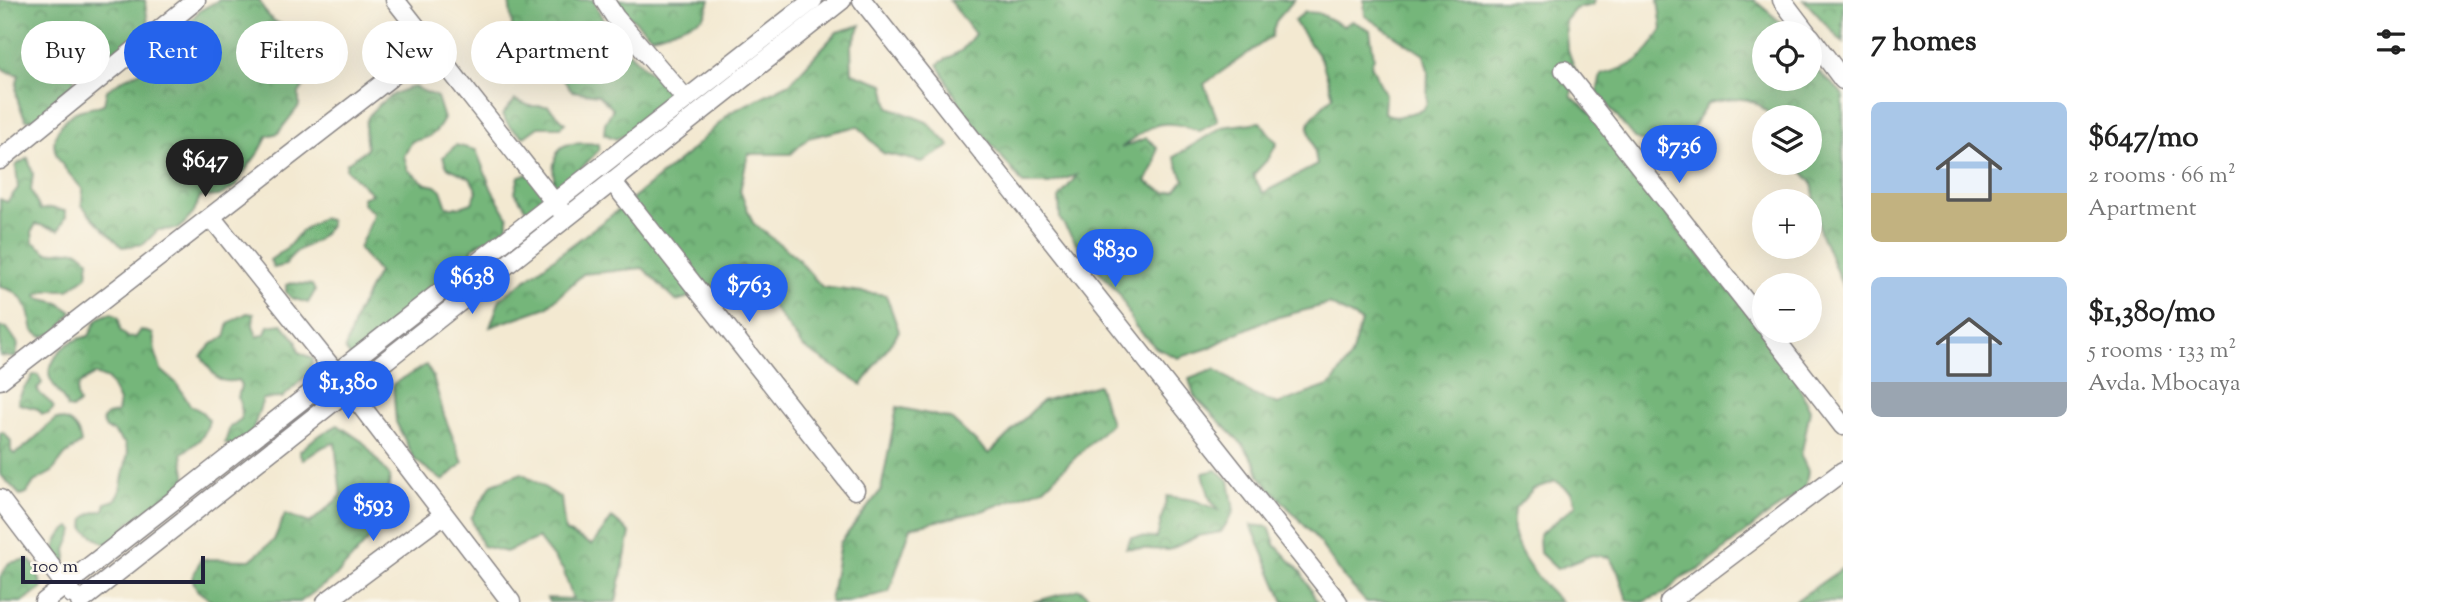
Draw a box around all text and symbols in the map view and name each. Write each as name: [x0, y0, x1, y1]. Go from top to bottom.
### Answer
chip: Buy: [21, 21, 110, 84]
chip: Rent: [124, 21, 222, 84]
chip: Filters: [236, 21, 348, 84]
chip: New: [362, 21, 457, 84]
chip: Apartment: [471, 21, 633, 84]
map controls: [1752, 21, 1822, 343]
button: locate: [1752, 21, 1822, 91]
text: 7 homes: [1871, 21, 1976, 64]
icon: filters: [2372, 23, 2410, 61]
button: layers: [1752, 105, 1822, 175]
text: $647/mo: [2088, 117, 2199, 160]
pin: $736: [1638, 125, 1720, 185]
icon: home: [1927, 130, 2011, 214]
text: $736: [1657, 131, 1701, 164]
pin: $647: [164, 140, 246, 199]
text: $647: [182, 145, 228, 178]
text: 2 rooms · 66 m²: [2088, 160, 2236, 193]
button: +: [1752, 189, 1822, 259]
text: Apartment: [2088, 193, 2197, 226]
pin: $830: [1074, 230, 1156, 289]
text: $830: [1092, 235, 1138, 268]
pin: $638: [431, 256, 513, 316]
text: $638: [450, 262, 494, 295]
pin: $763: [708, 264, 790, 324]
text: $763: [727, 270, 771, 303]
button: −: [1752, 273, 1822, 343]
text: $1,380/mo: [2088, 292, 2215, 335]
icon: home: [1927, 305, 2011, 389]
text: 5 rooms · 133 m²: [2088, 335, 2236, 368]
pin: $1,380: [291, 362, 405, 421]
text: $1,380: [319, 367, 377, 400]
text: Avda. Mbocaya: [2088, 368, 2241, 401]
pin: $593: [332, 484, 414, 543]
text: $593: [353, 489, 393, 522]
scale bar: [21, 553, 205, 585]
text: 100 m: [32, 554, 78, 581]

